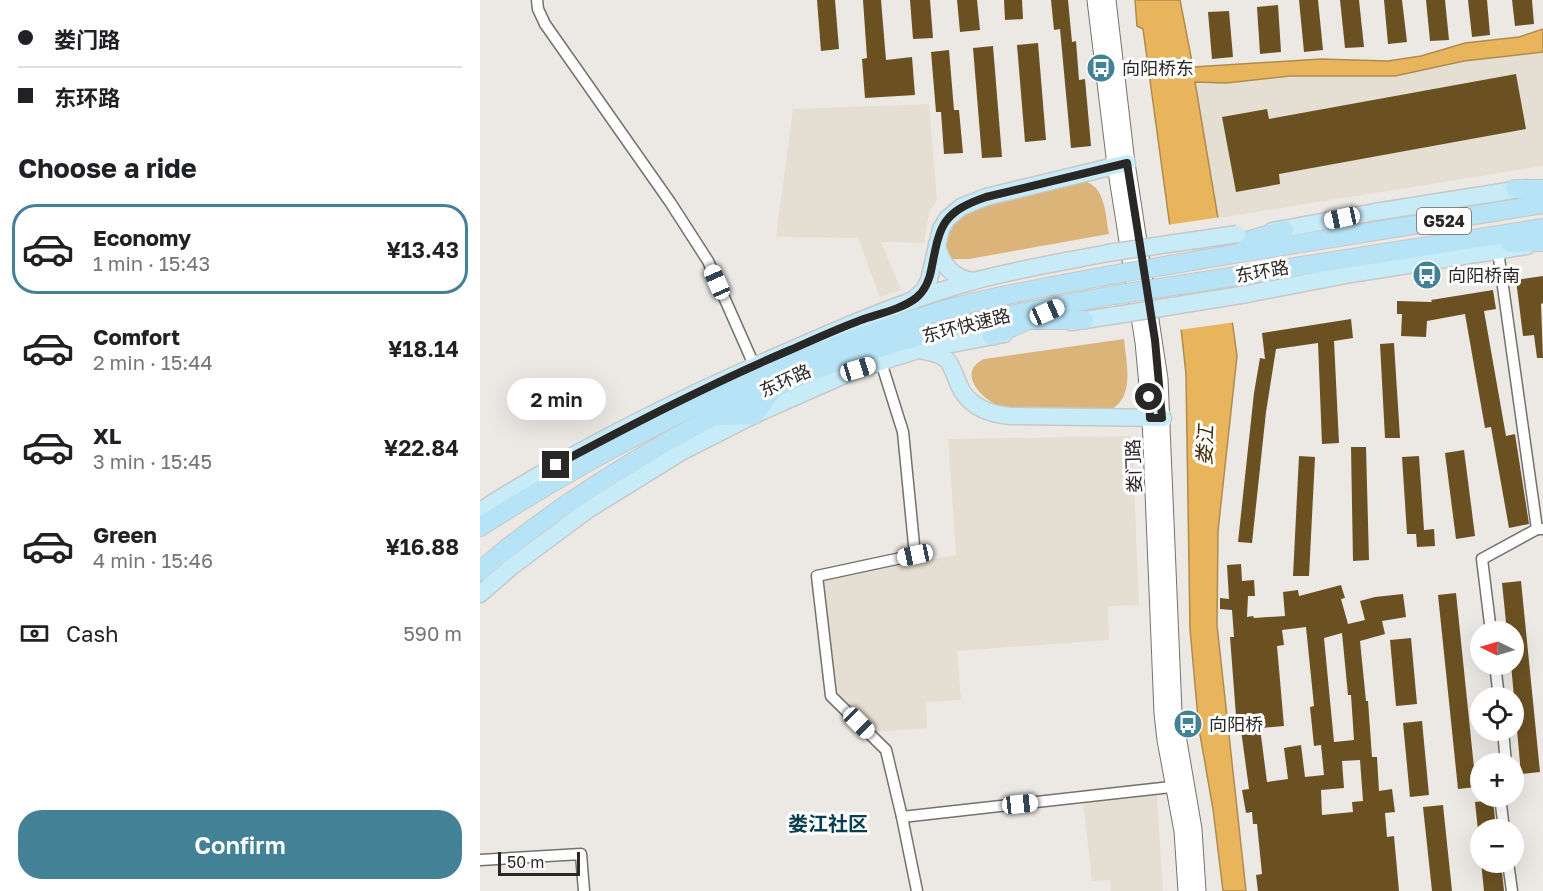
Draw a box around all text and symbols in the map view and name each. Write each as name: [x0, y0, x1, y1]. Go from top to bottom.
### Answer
text: 娄门路: [54, 26, 120, 53]
bus stop icon: 向阳桥东: [1085, 52, 1117, 84]
place label: 向阳桥东: [1122, 57, 1194, 79]
text: 东环路: [54, 84, 120, 111]
text: Choose a ride: [18, 152, 197, 184]
car: [1323, 205, 1361, 231]
road number: G524: [1417, 208, 1471, 234]
icon: car: [21, 222, 75, 276]
text: Economy: [93, 224, 191, 251]
text: ¥13.43: [386, 236, 459, 263]
text: 1 min · 15:43: [93, 251, 210, 275]
street label: 东环路: [1234, 255, 1290, 287]
bus stop icon: 向阳桥南: [1411, 259, 1443, 291]
car: [701, 262, 733, 302]
place label: 向阳桥南: [1448, 264, 1520, 286]
car: [1027, 296, 1067, 328]
street label: 东环快速路: [920, 303, 1012, 347]
icon: car: [21, 321, 75, 375]
text: Comfort: [93, 323, 180, 350]
text: ¥18.14: [388, 335, 459, 362]
text: 2 min · 15:44: [93, 350, 213, 374]
car: [838, 355, 878, 383]
street label: 东环路: [756, 359, 814, 401]
callout: 2 min: [506, 378, 605, 420]
route start: [1135, 383, 1162, 410]
text: 2 min: [531, 387, 583, 411]
icon: car: [21, 420, 75, 474]
text: XL: [93, 422, 121, 449]
water label: 娄江: [1191, 422, 1217, 466]
text: ¥22.84: [384, 434, 459, 461]
street label: 娄门路: [1121, 439, 1145, 493]
text: 3 min · 15:45: [93, 449, 212, 473]
route end: [542, 451, 569, 478]
icon: car: [21, 519, 75, 573]
text: Green: [93, 521, 157, 548]
text: ¥16.88: [385, 533, 459, 560]
car: [896, 542, 934, 568]
text: 4 min · 15:46: [93, 548, 213, 572]
icon: cash: [18, 617, 51, 650]
text: Cash: [66, 620, 119, 647]
text: 590 m: [403, 621, 462, 645]
north arrow: [1470, 621, 1524, 675]
map controls: [1470, 621, 1524, 873]
button: locate: [1470, 687, 1524, 741]
car: [840, 704, 878, 742]
bus stop icon: 向阳桥: [1172, 708, 1204, 740]
place label: 向阳桥: [1209, 713, 1263, 735]
button: +: [1470, 753, 1524, 807]
car: [1001, 793, 1039, 815]
button: Confirm: [18, 810, 462, 879]
district label: 娄江社区: [788, 811, 868, 835]
button: −: [1470, 819, 1524, 873]
scale bar: [498, 849, 580, 876]
text: 50 m: [507, 852, 544, 872]

